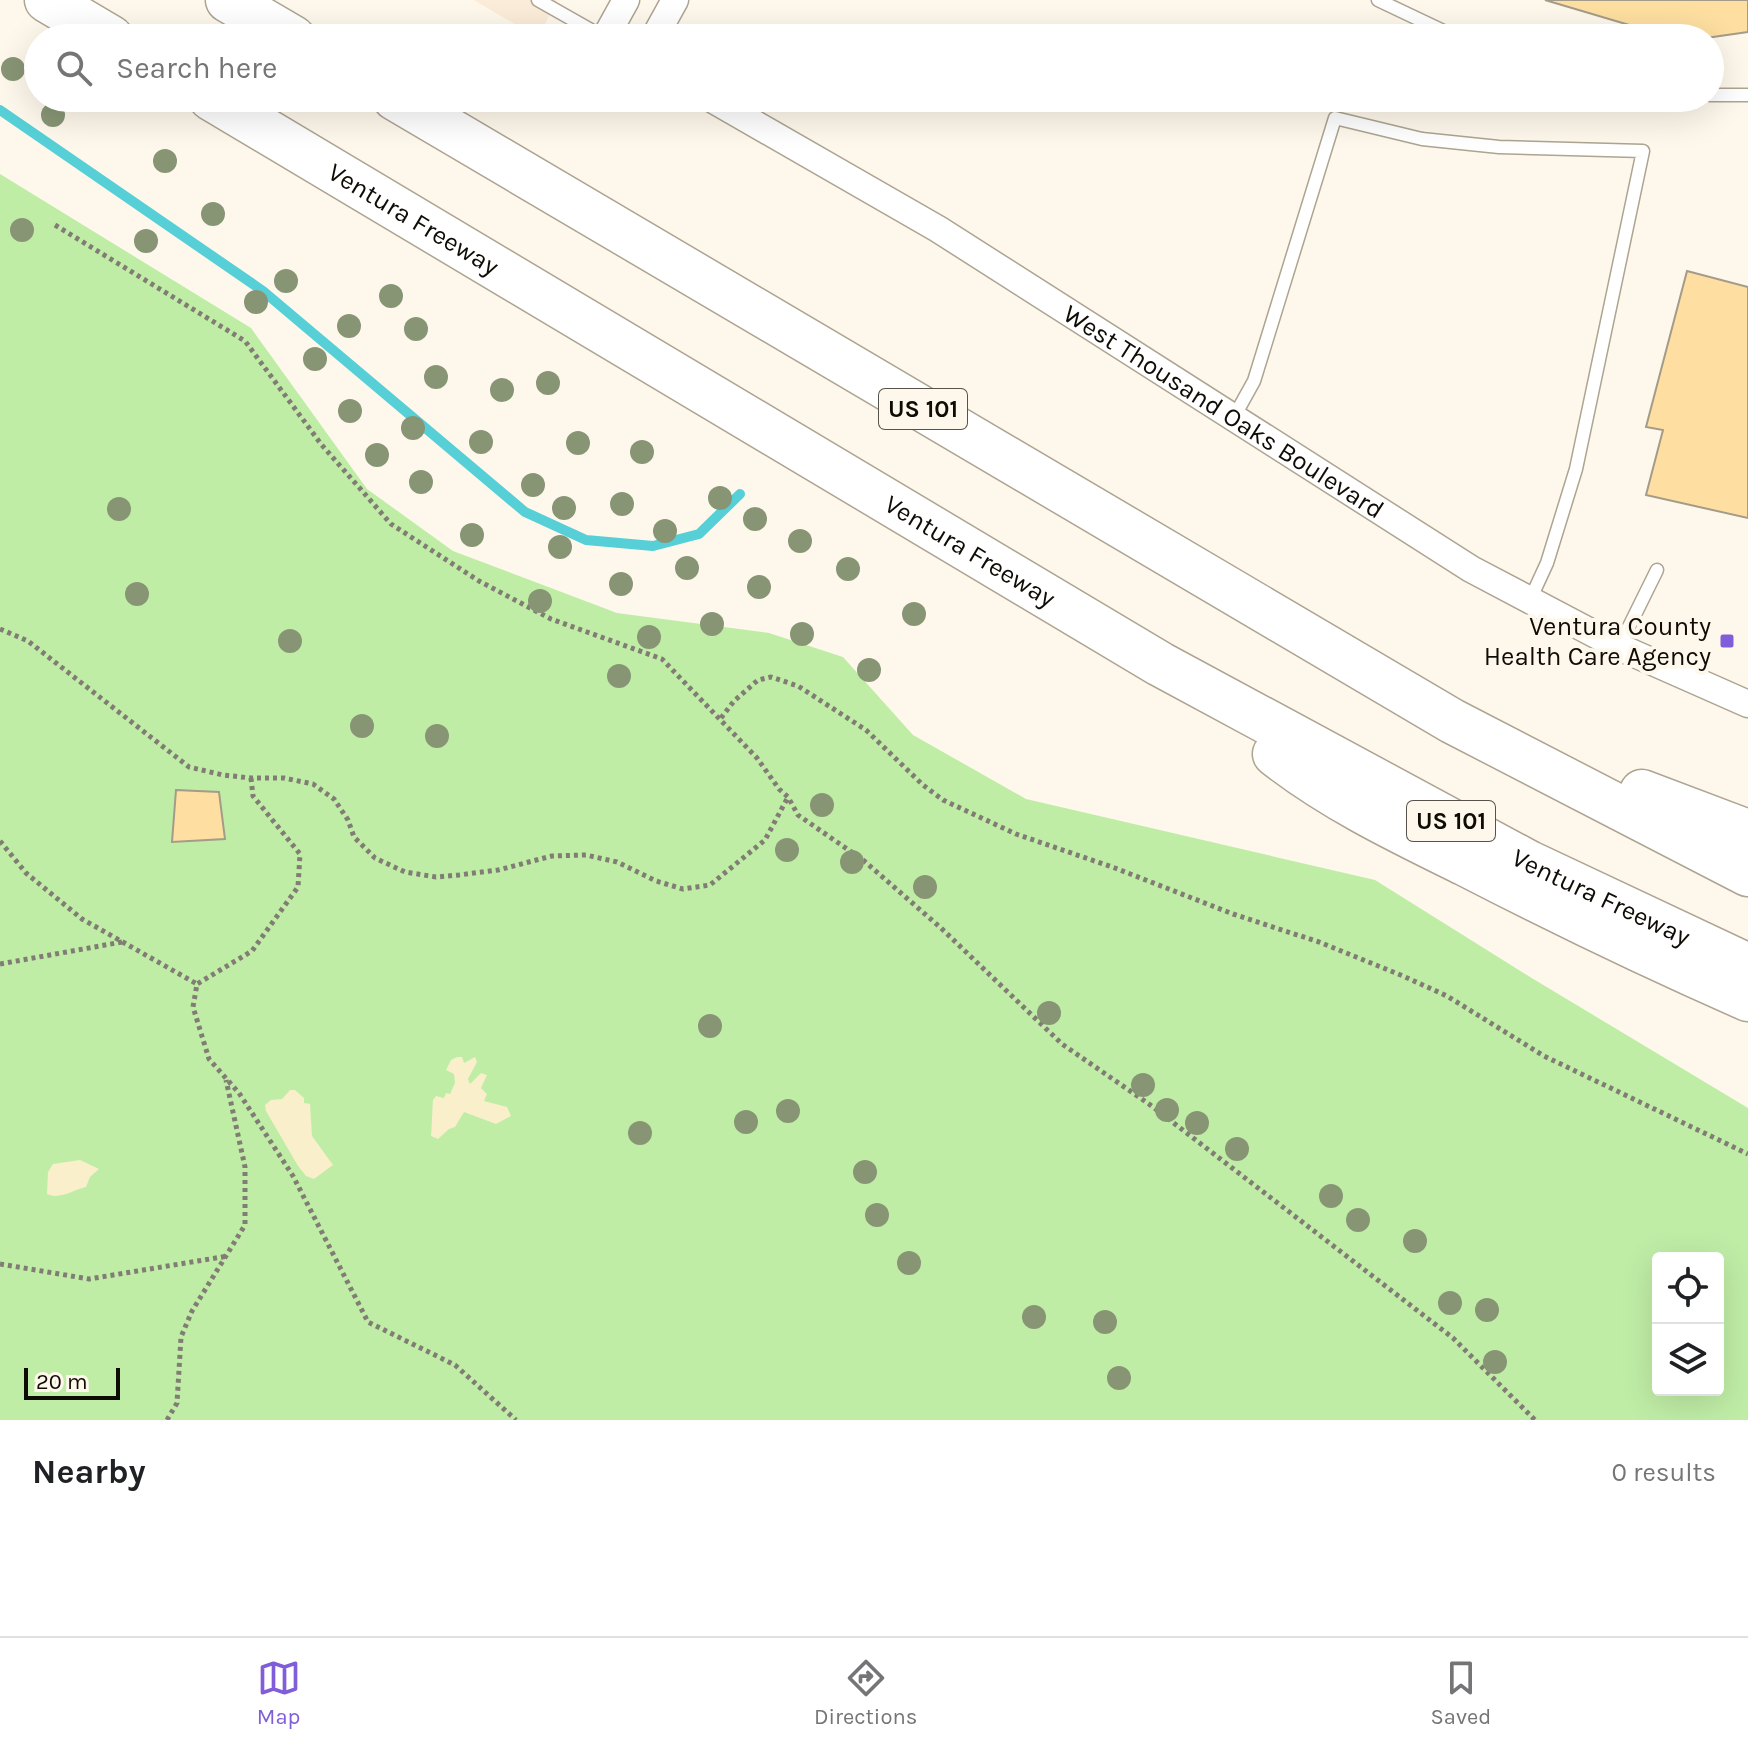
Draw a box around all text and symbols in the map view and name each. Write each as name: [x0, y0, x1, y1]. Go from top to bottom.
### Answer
search box: [24, 24, 1724, 112]
icon: search: [52, 46, 96, 90]
text: Search here: [116, 50, 277, 86]
street label: Ventura Freeway: [322, 156, 504, 282]
street label: West Thousand Oaks Boulevard: [1058, 298, 1390, 525]
road number: US 101: [879, 389, 967, 429]
street label: Ventura Freeway: [879, 488, 1061, 614]
place label: Ventura County Health Care Agency: [1484, 611, 1711, 672]
marker: Ventura County Health Care Agency: [1718, 632, 1736, 650]
road number: US 101: [1407, 801, 1495, 841]
street label: Ventura Freeway: [1507, 842, 1695, 953]
map controls: [1652, 1252, 1724, 1396]
button: locate: [1652, 1252, 1724, 1324]
button: layers: [1652, 1324, 1724, 1396]
scale bar: [24, 1364, 120, 1400]
text: 20 m: [36, 1369, 88, 1395]
text: Nearby: [32, 1452, 146, 1492]
text: 0 results: [1612, 1457, 1716, 1488]
tab: Map: [257, 1656, 301, 1730]
tab: Directions: [814, 1656, 917, 1730]
tab: Saved: [1431, 1656, 1491, 1730]

